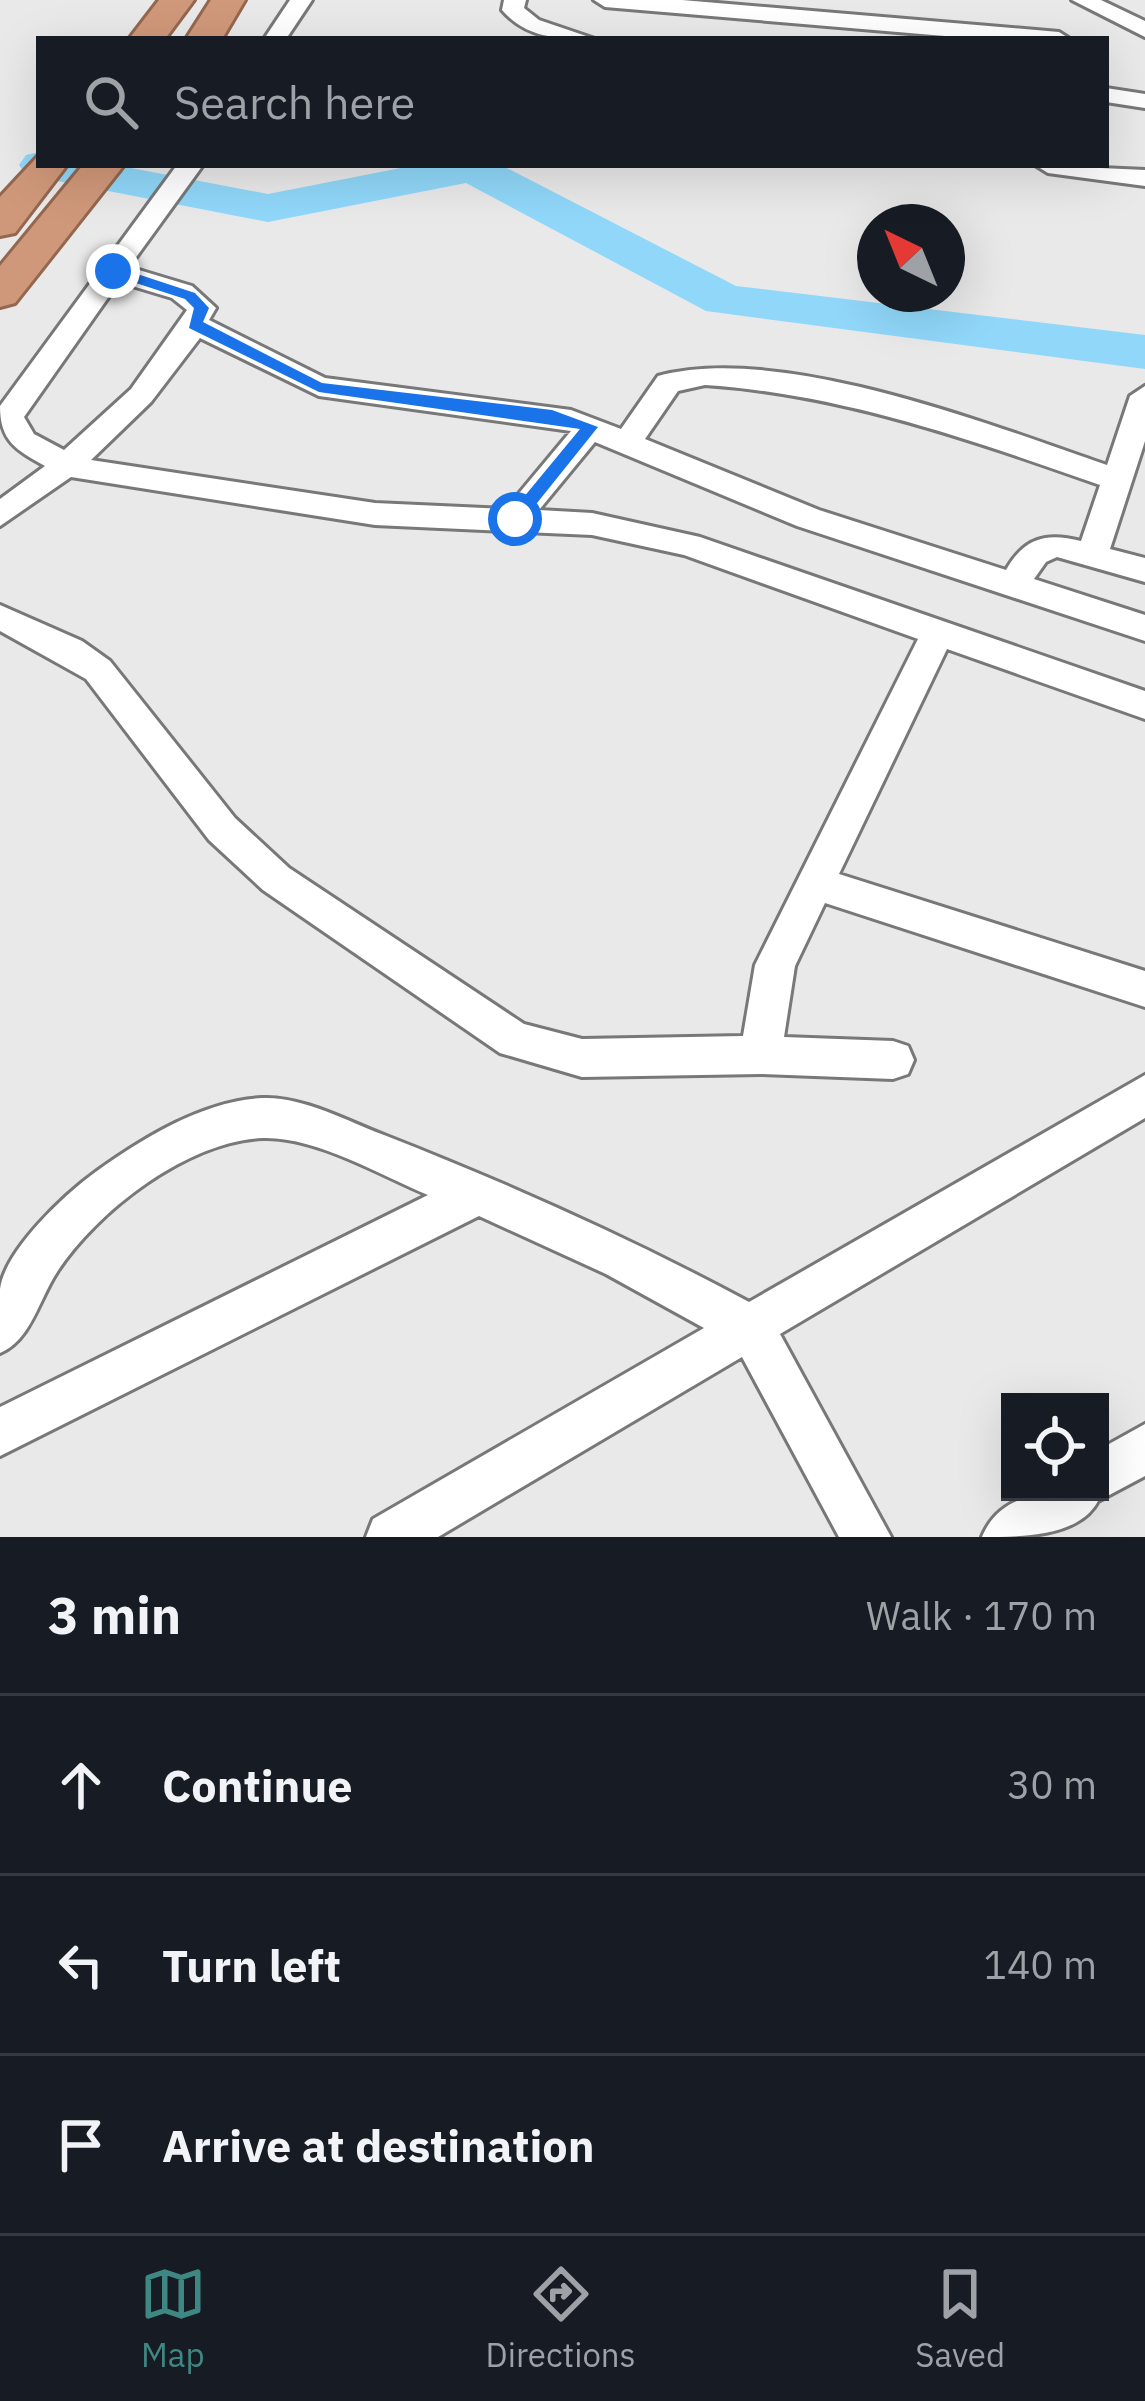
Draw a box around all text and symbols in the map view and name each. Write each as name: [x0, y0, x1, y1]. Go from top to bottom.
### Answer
search box: [36, 36, 1109, 168]
icon: search: [78, 69, 144, 135]
text: Search here: [174, 73, 415, 131]
north arrow: [857, 204, 965, 312]
route end: [86, 244, 140, 298]
route start: [488, 492, 542, 546]
map controls: [1001, 1393, 1109, 1501]
button: locate: [1001, 1393, 1109, 1501]
text: 3 min: [48, 1582, 181, 1648]
text: Walk · 170 m: [866, 1590, 1097, 1641]
icon: ahead: [48, 1752, 114, 1818]
text: Continue: [162, 1756, 353, 1814]
text: 30 m: [1007, 1759, 1097, 1810]
icon: left: [48, 1932, 114, 1998]
text: Turn left: [162, 1936, 341, 1994]
text: 140 m: [984, 1939, 1097, 1990]
icon: arrive: [48, 2112, 114, 2178]
text: Arrive at destination: [162, 2116, 595, 2174]
tab: Map: [140, 2261, 206, 2376]
tab: Directions: [486, 2261, 636, 2376]
tab: Saved: [915, 2261, 1005, 2376]

